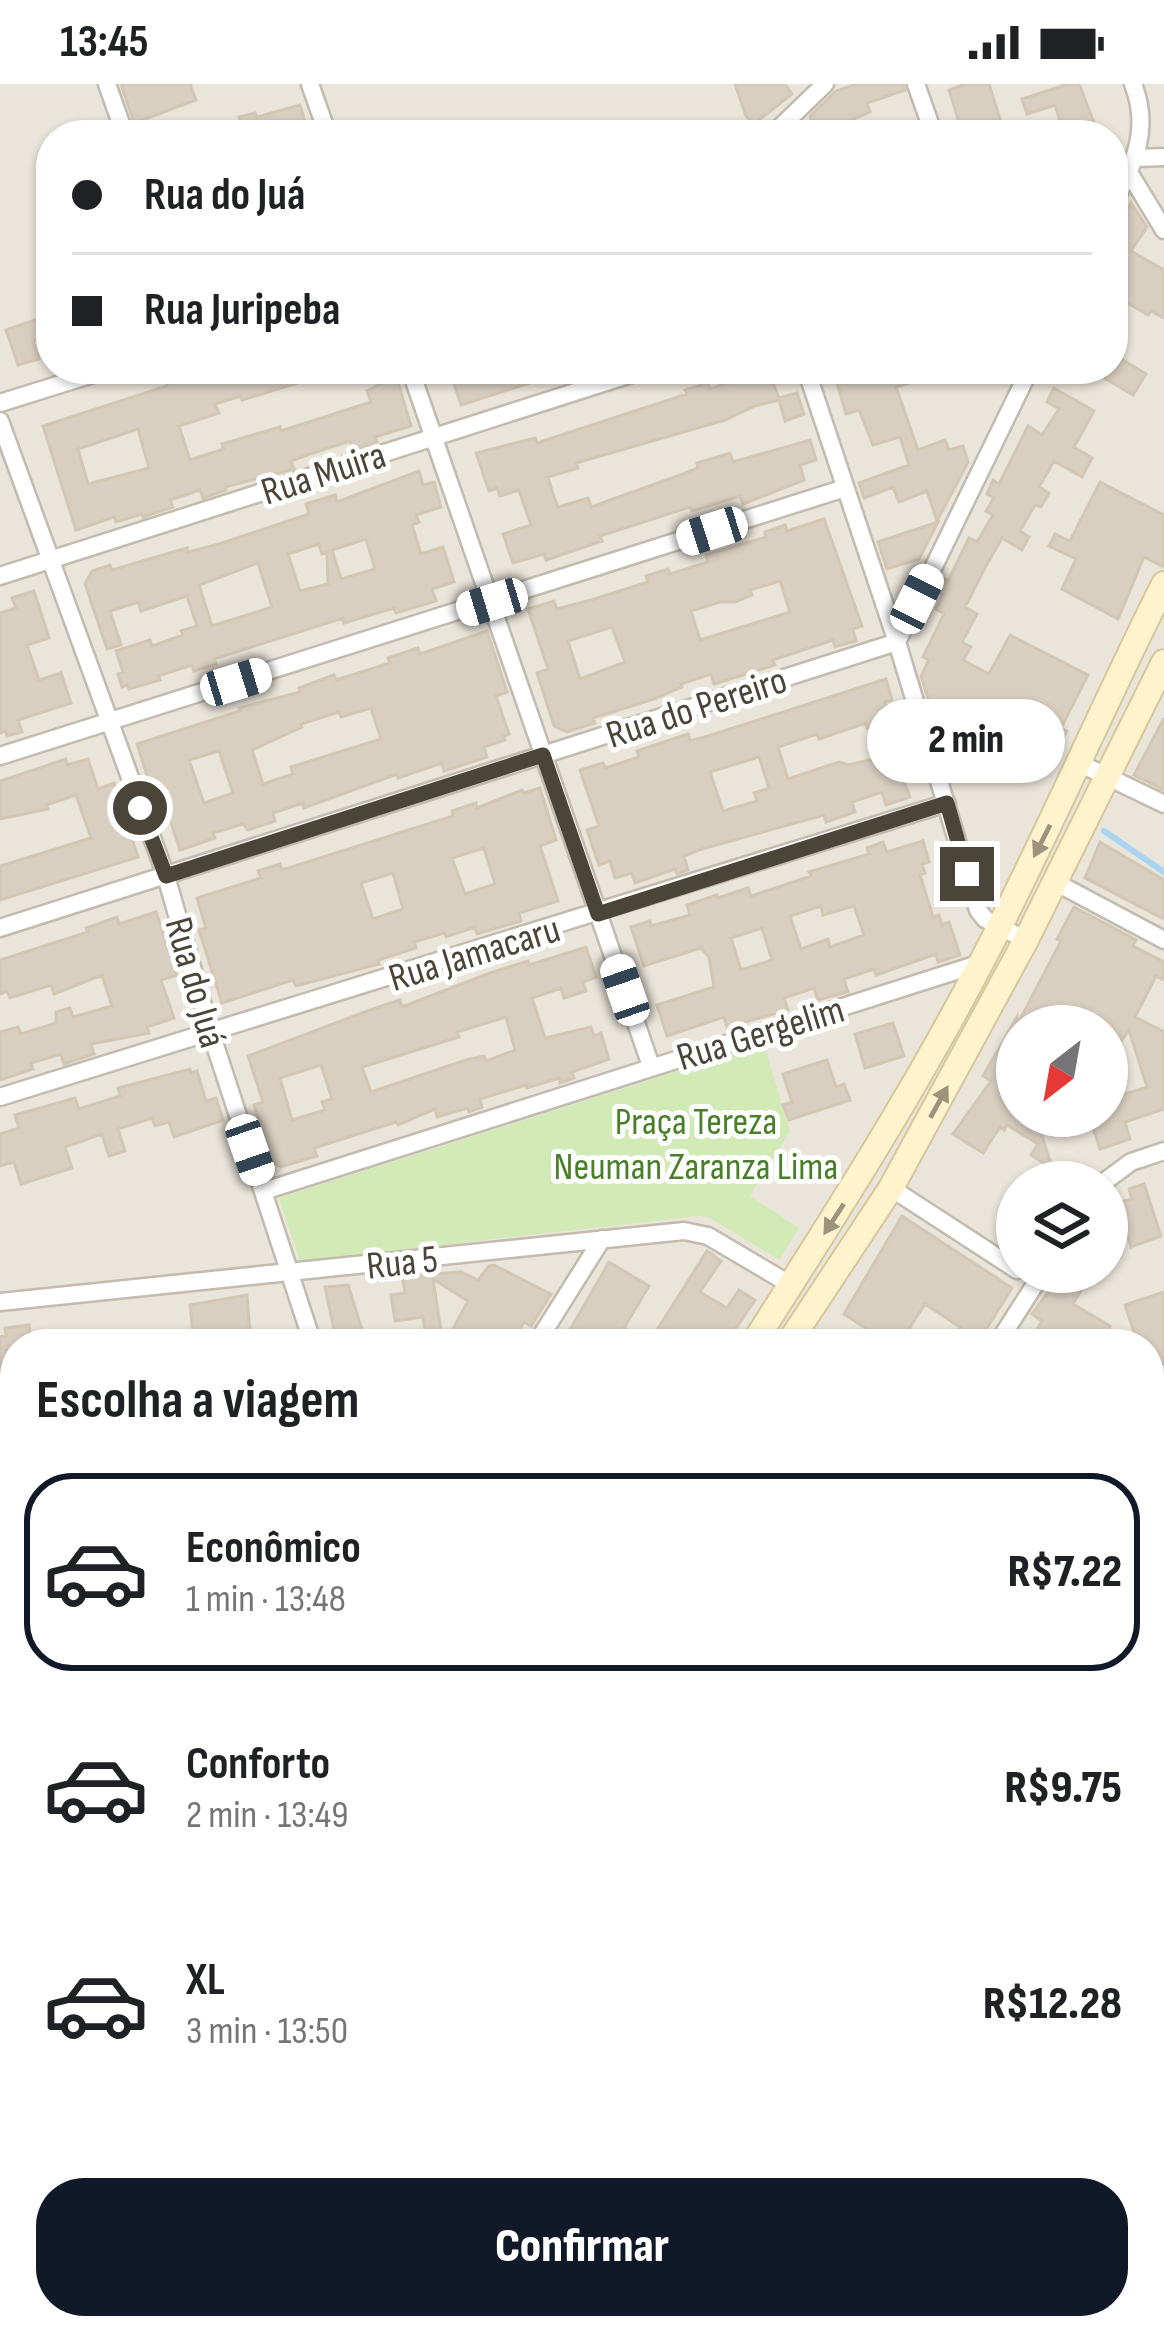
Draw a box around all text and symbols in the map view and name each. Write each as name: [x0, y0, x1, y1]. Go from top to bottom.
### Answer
text: 13:45: [60, 15, 149, 70]
text: Rua do Juá: [144, 168, 305, 223]
text: Rua Juripeba: [144, 283, 340, 338]
street label: Rua Muira: [256, 432, 392, 516]
car: [672, 503, 752, 559]
car: [885, 559, 949, 639]
car: [452, 574, 532, 630]
car: [196, 654, 276, 710]
street label: Rua do Pereiro: [601, 657, 793, 760]
callout: 2 min: [868, 700, 1066, 784]
text: 2 min: [928, 717, 1004, 764]
route start: [113, 781, 167, 835]
one-way arrow: [1032, 824, 1052, 859]
route end: [940, 847, 994, 901]
street label: Rua Jamacaru: [384, 906, 566, 1003]
street label: Rua do Juá: [154, 912, 236, 1053]
car: [596, 950, 654, 1030]
street label: Rua Gergelim: [671, 987, 850, 1082]
north arrow: [996, 1005, 1128, 1137]
map controls: [996, 1005, 1128, 1293]
one-way arrow: [927, 1086, 948, 1119]
park label: Praça Tereza Neuman Zaranza Lima: [554, 1099, 838, 1191]
car: [221, 1110, 279, 1190]
button: layers: [996, 1161, 1128, 1293]
one-way arrow: [823, 1203, 845, 1236]
street label: Rua 5: [364, 1236, 440, 1291]
text: Escolha a viagem: [36, 1368, 359, 1433]
icon: car: [42, 1518, 150, 1626]
text: Econômico: [186, 1521, 361, 1576]
text: R$7.22: [1008, 1545, 1122, 1600]
text: 1 min · 13:48: [186, 1576, 346, 1623]
icon: car: [42, 1734, 150, 1842]
text: Conforto: [186, 1737, 330, 1792]
text: R$9.75: [1005, 1761, 1122, 1816]
text: 2 min · 13:49: [186, 1792, 348, 1839]
icon: car: [42, 1950, 150, 2058]
text: XL: [186, 1953, 225, 2008]
text: R$12.28: [983, 1977, 1122, 2032]
text: 3 min · 13:50: [186, 2008, 348, 2055]
button: Confirmar: [36, 2178, 1128, 2316]

